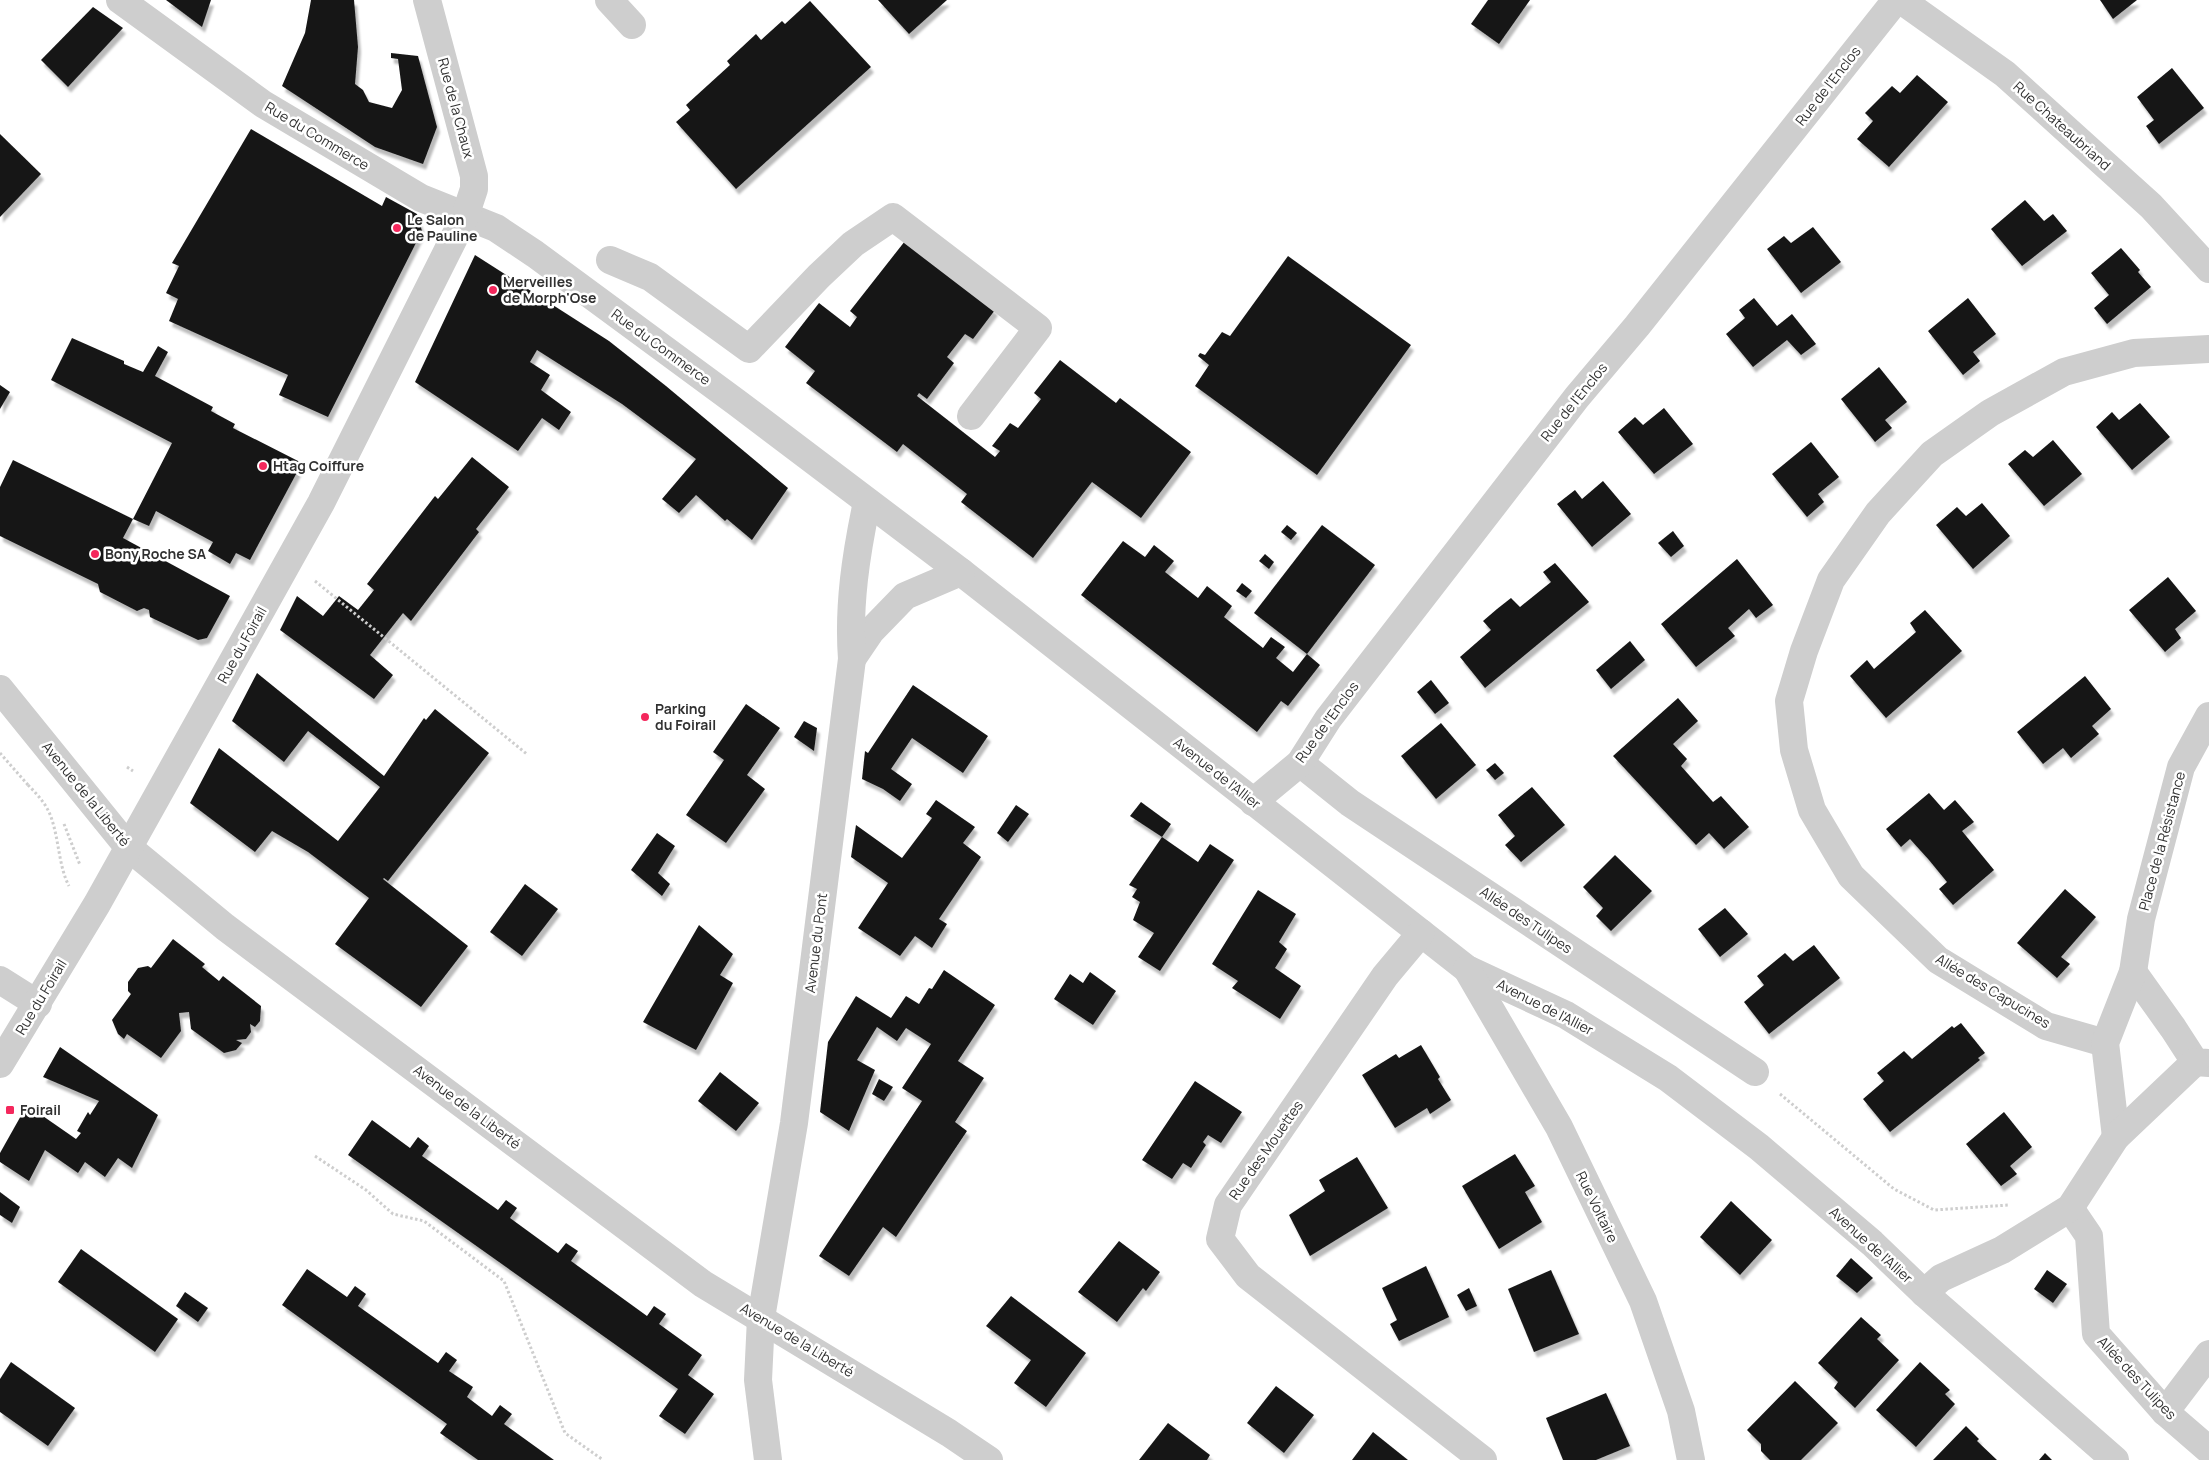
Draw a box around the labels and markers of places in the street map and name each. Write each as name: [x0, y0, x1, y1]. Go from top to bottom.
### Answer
place label: Le Salon de Pauline: [407, 210, 477, 245]
marker: Le Salon de Pauline: [391, 222, 403, 234]
place label: Merveilles de Morph'Ose: [503, 272, 596, 307]
marker: Merveilles de Morph'Ose: [487, 284, 499, 296]
place label: Htag Coiffure: [273, 456, 364, 475]
marker: Htag Coiffure: [257, 460, 269, 472]
place label: Bony Roche SA: [105, 544, 207, 563]
marker: Bony Roche SA: [89, 548, 101, 560]
place label: Parking du Foirail: [655, 699, 716, 734]
marker: Parking du Foirail: [639, 711, 651, 723]
place label: Foirail: [20, 1100, 61, 1119]
marker: Foirail: [4, 1104, 16, 1116]

